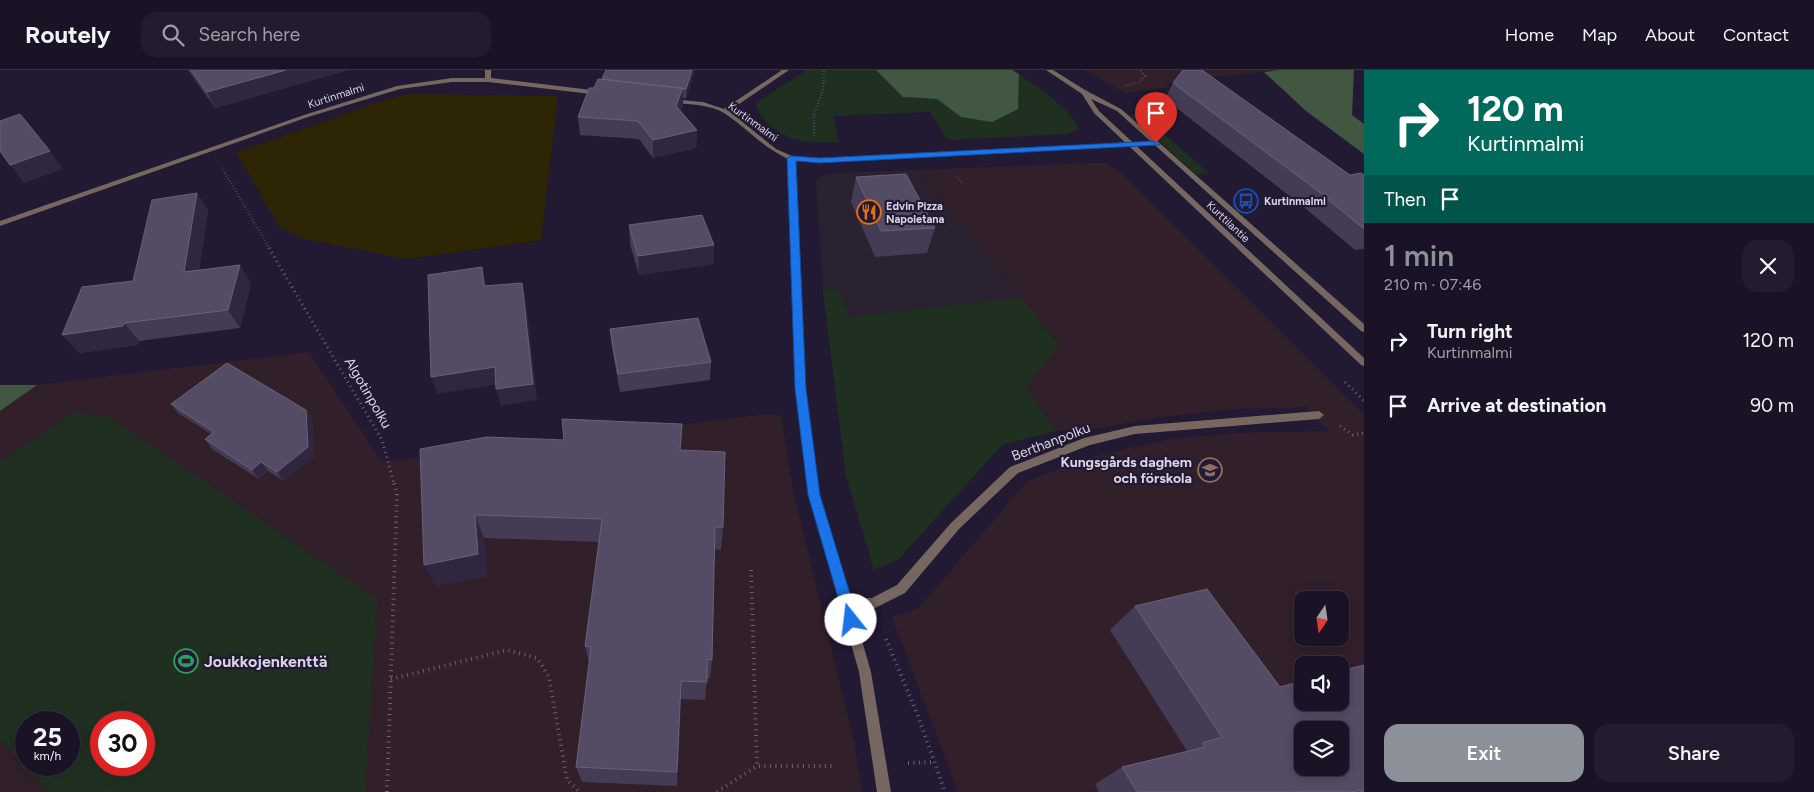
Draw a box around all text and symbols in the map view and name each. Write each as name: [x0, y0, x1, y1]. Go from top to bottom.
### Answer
search box: [141, 12, 491, 57]
text: Routely: [25, 20, 111, 49]
icon: search: [159, 21, 187, 49]
text: Search here: [199, 23, 300, 46]
text: Home: [1505, 24, 1554, 46]
text: Map: [1582, 24, 1617, 46]
text: About: [1645, 24, 1695, 46]
text: Contact: [1723, 24, 1789, 46]
street label: Kurtinmalmi: [306, 81, 366, 111]
text: 120 m: [1467, 88, 1564, 130]
icon: right: [1384, 90, 1449, 155]
pin: [1135, 92, 1177, 143]
street label: Kurtinmalmi: [725, 99, 781, 145]
icon: arrive: [1142, 99, 1170, 127]
text: Kurtinmalmi: [1467, 130, 1584, 157]
icon: arrive: [1436, 185, 1464, 213]
bus stop icon: Kurtinmalmi: [1233, 188, 1259, 214]
text: Then: [1384, 188, 1426, 211]
place label: Kurtinmalmi: [1264, 195, 1326, 208]
restaurant icon: Edvin Pizza Napoletana: [856, 199, 882, 225]
street label: Kurttilantie: [1204, 199, 1252, 245]
place label: Edvin Pizza Napoletana: [886, 200, 945, 226]
text: 1 min: [1384, 237, 1454, 274]
button: close: [1742, 240, 1794, 292]
text: 210 m · 07:46: [1384, 275, 1481, 294]
text: Turn right: [1427, 320, 1513, 343]
icon: right: [1384, 327, 1412, 355]
text: 120 m: [1742, 329, 1794, 352]
text: Kurtinmalmi: [1427, 343, 1512, 362]
street label: Algotinpolku: [341, 354, 395, 432]
icon: arrive: [1384, 392, 1412, 420]
text: Arrive at destination: [1427, 394, 1606, 417]
text: 90 m: [1750, 394, 1794, 417]
street label: Berthanpolku: [1009, 419, 1093, 465]
place label: Kungsgårds daghem och förskola: [1060, 454, 1192, 487]
school or university icon: Kungsgårds daghem och förskola: [1197, 457, 1223, 483]
north arrow: [1294, 591, 1349, 646]
map controls: [1294, 591, 1349, 776]
position arrow: [824, 593, 876, 645]
sports icon: Joukkojenkenttä: [173, 648, 199, 674]
place label: Joukkojenkenttä: [204, 652, 327, 671]
button: sound: [1294, 656, 1349, 711]
speed limit sign: 30: [90, 711, 155, 776]
button: layers: [1294, 721, 1349, 776]
text: 25: [33, 722, 62, 752]
button: Exit: [1384, 724, 1584, 782]
button: Share: [1594, 724, 1794, 782]
text: km/h: [34, 749, 61, 763]

